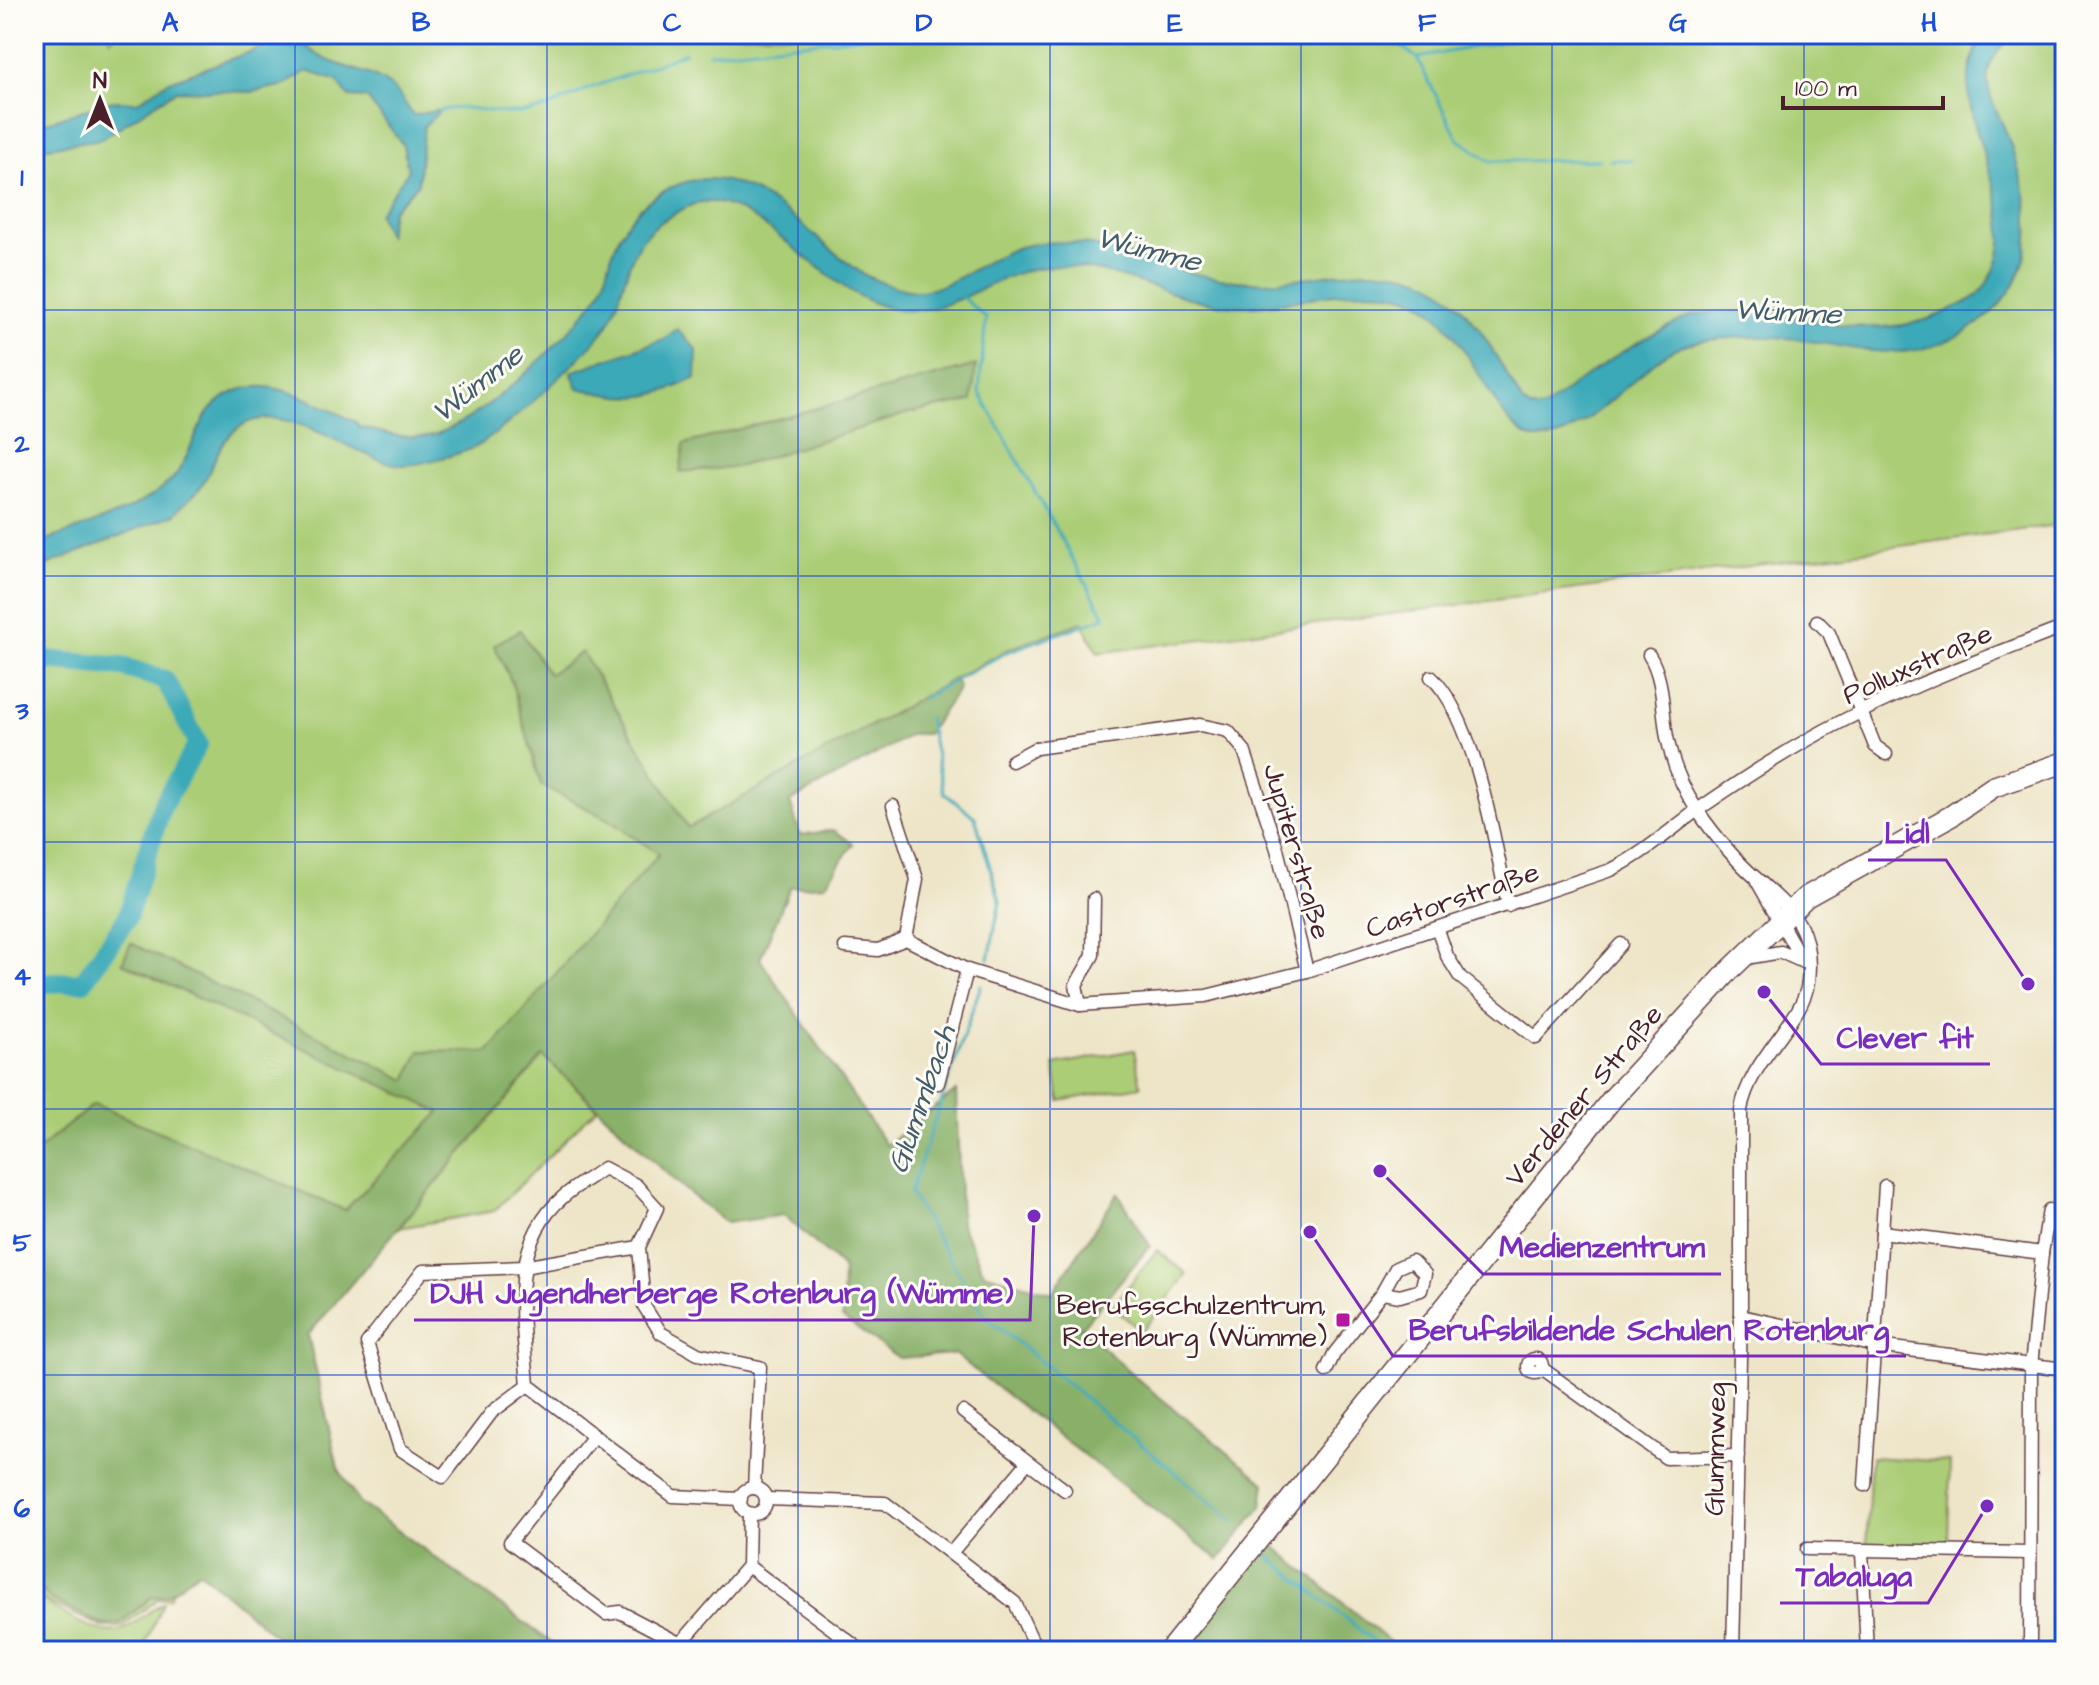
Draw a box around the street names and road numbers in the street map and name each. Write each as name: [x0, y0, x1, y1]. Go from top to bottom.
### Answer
street label: Polluxstraße: [1837, 614, 1999, 715]
street label: Jupiterstraße: [1253, 759, 1340, 944]
street label: Castorstraße: [1361, 853, 1544, 948]
street label: Verdener Straße: [1496, 996, 1672, 1196]
street label: Glummweg: [1695, 1382, 1737, 1516]

